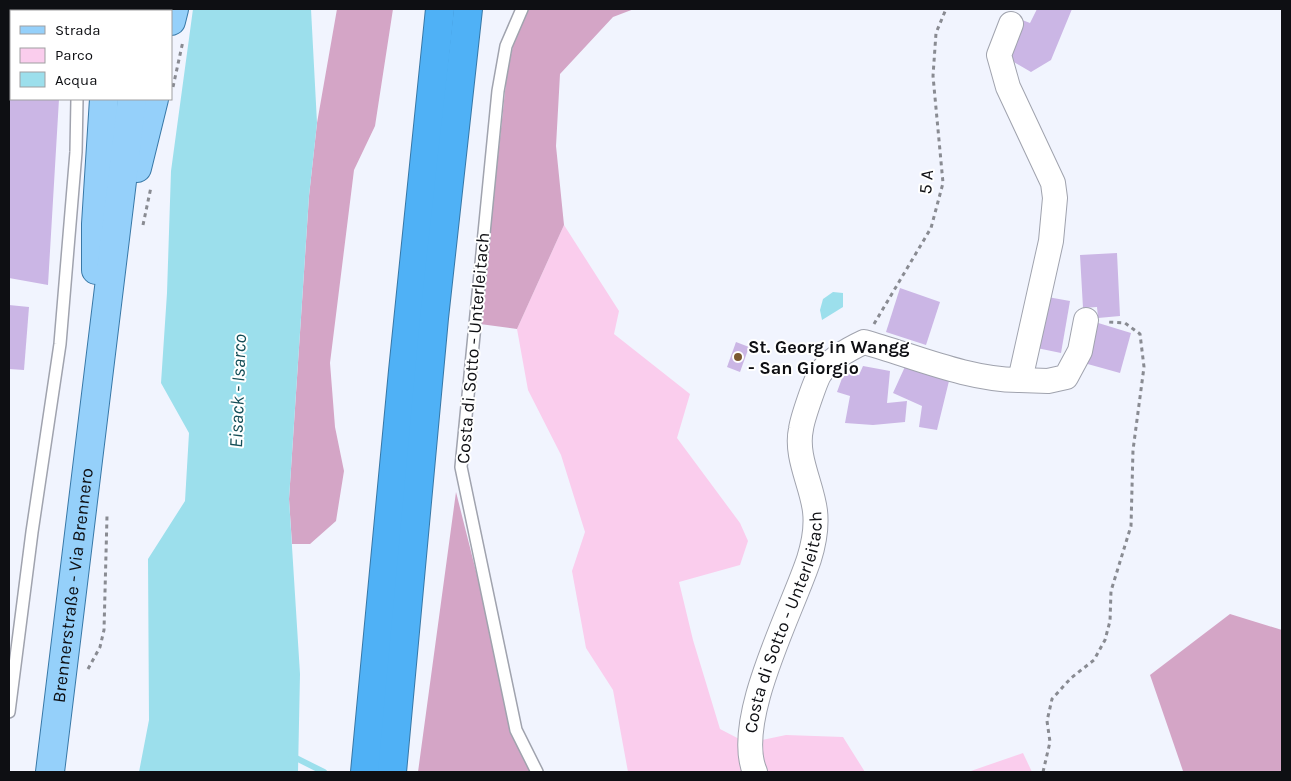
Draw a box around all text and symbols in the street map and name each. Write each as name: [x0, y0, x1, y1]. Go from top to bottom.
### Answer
legend: [10, 10, 172, 100]
text: Strada: [55, 21, 101, 39]
text: Parco: [55, 46, 93, 64]
text: Acqua: [55, 71, 97, 89]
street label: 5 A: [914, 169, 938, 195]
street label: Costa di Sotto - Unterleitach: [452, 231, 494, 465]
water label: Eisack - Isarco: [225, 333, 251, 448]
place label: St. Georg in Wangg - San Giorgio: [748, 336, 910, 379]
marker: St. Georg in Wangg - San Giorgio: [732, 351, 744, 363]
street label: Brennerstraße - Via Brennero: [48, 467, 98, 704]
street label: Costa di Sotto - Unterleitach: [740, 511, 827, 734]

